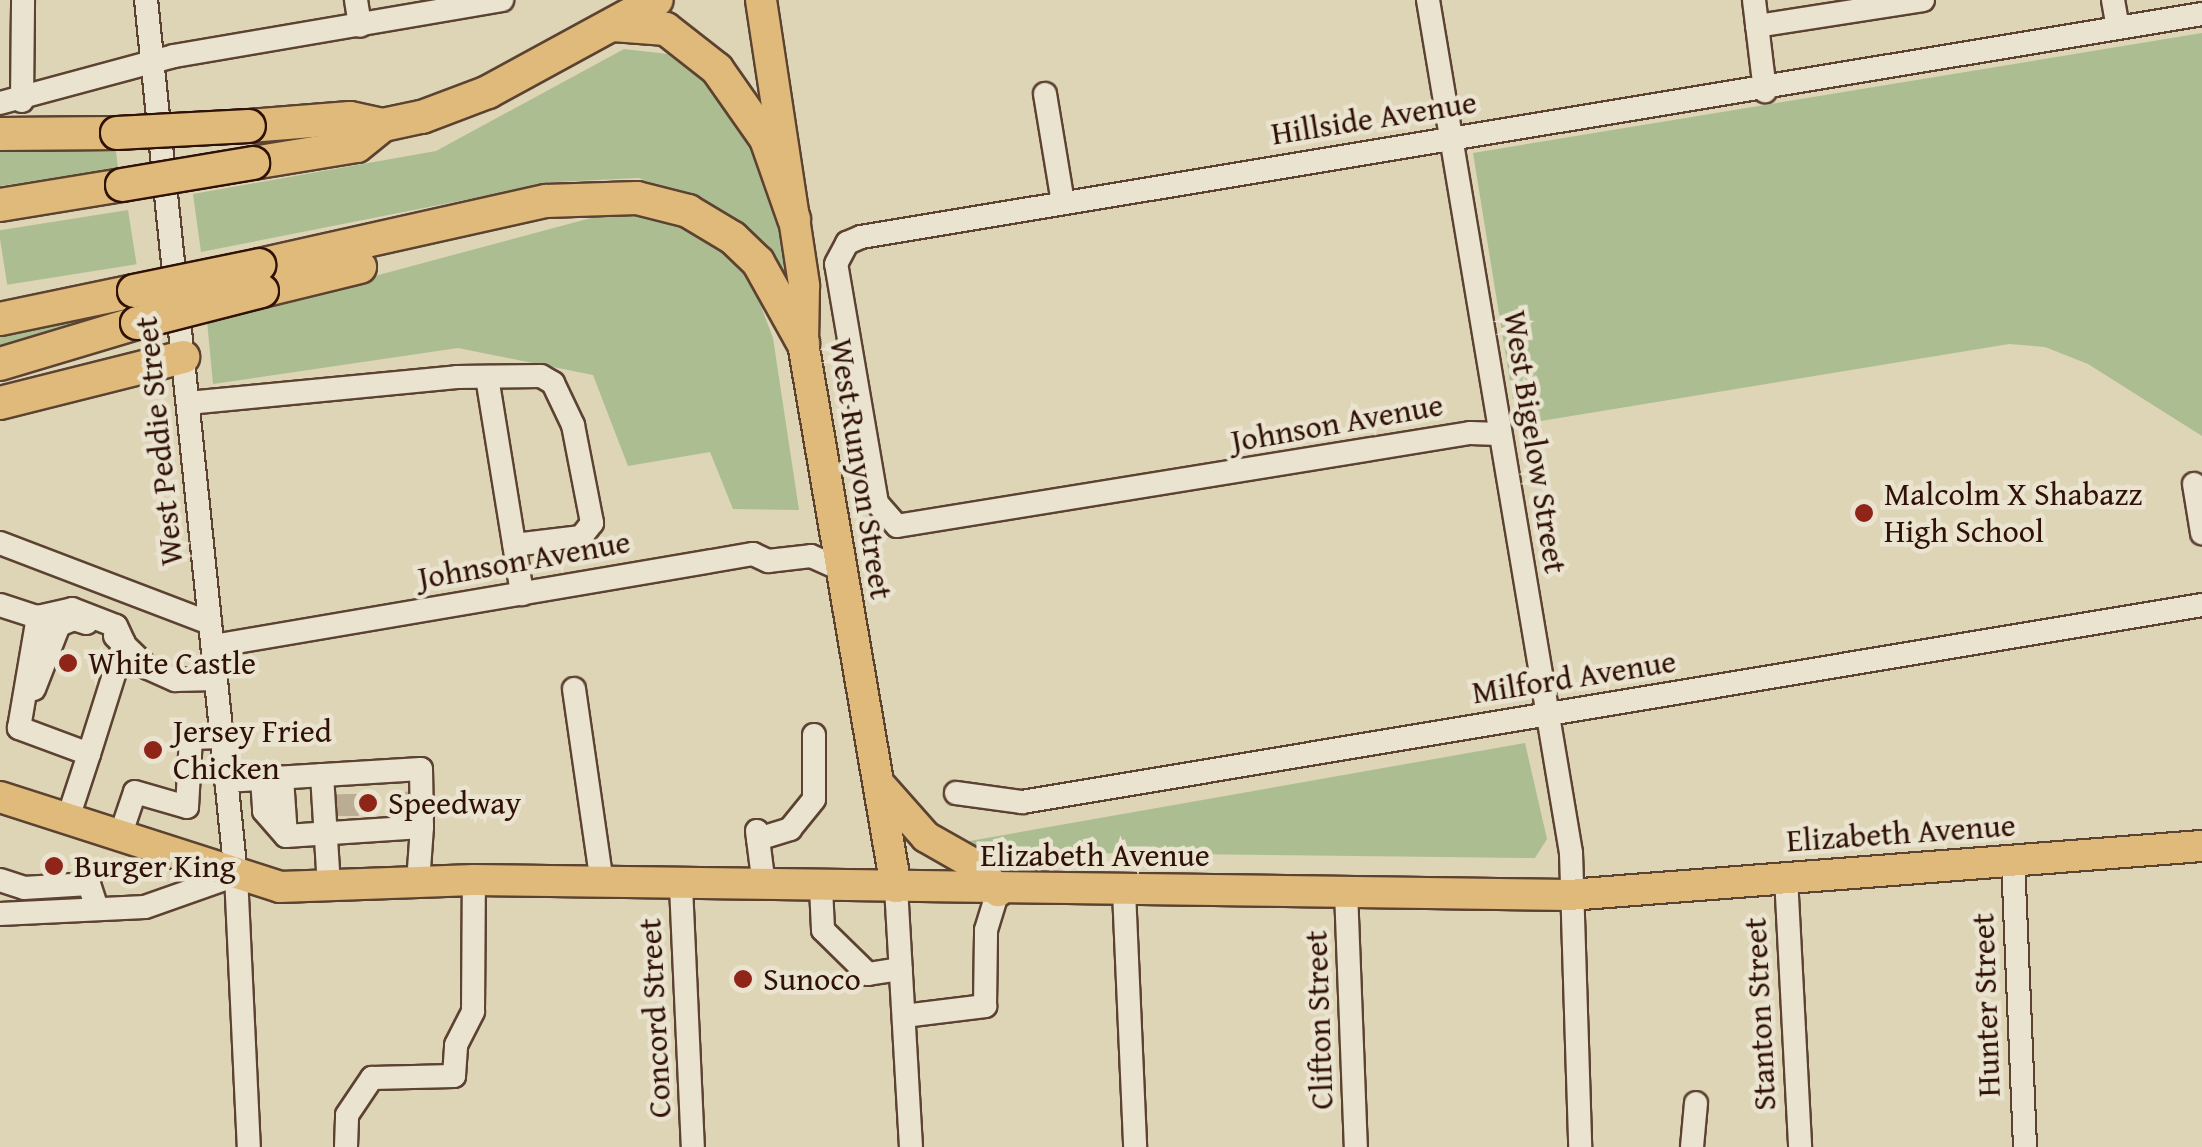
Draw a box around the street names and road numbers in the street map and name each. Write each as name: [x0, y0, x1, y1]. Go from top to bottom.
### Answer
street label: Hillside Avenue: [1269, 83, 1479, 153]
street label: West Bigelow Street: [1495, 308, 1575, 576]
street label: West Peddie Street: [127, 314, 191, 568]
street label: West Runyon Street: [821, 336, 901, 602]
street label: Johnson Avenue: [1228, 385, 1446, 461]
street label: Johnson Avenue: [415, 522, 633, 598]
street label: Milford Avenue: [1469, 642, 1679, 712]
street label: Elizabeth Avenue: [1785, 806, 2017, 860]
street label: Elizabeth Avenue: [980, 836, 1210, 874]
street label: Hunter Street: [1964, 912, 2008, 1098]
street label: Stanton Street: [1736, 916, 1784, 1112]
street label: Concord Street: [631, 917, 679, 1119]
street label: Clifton Street: [1297, 930, 1341, 1110]

